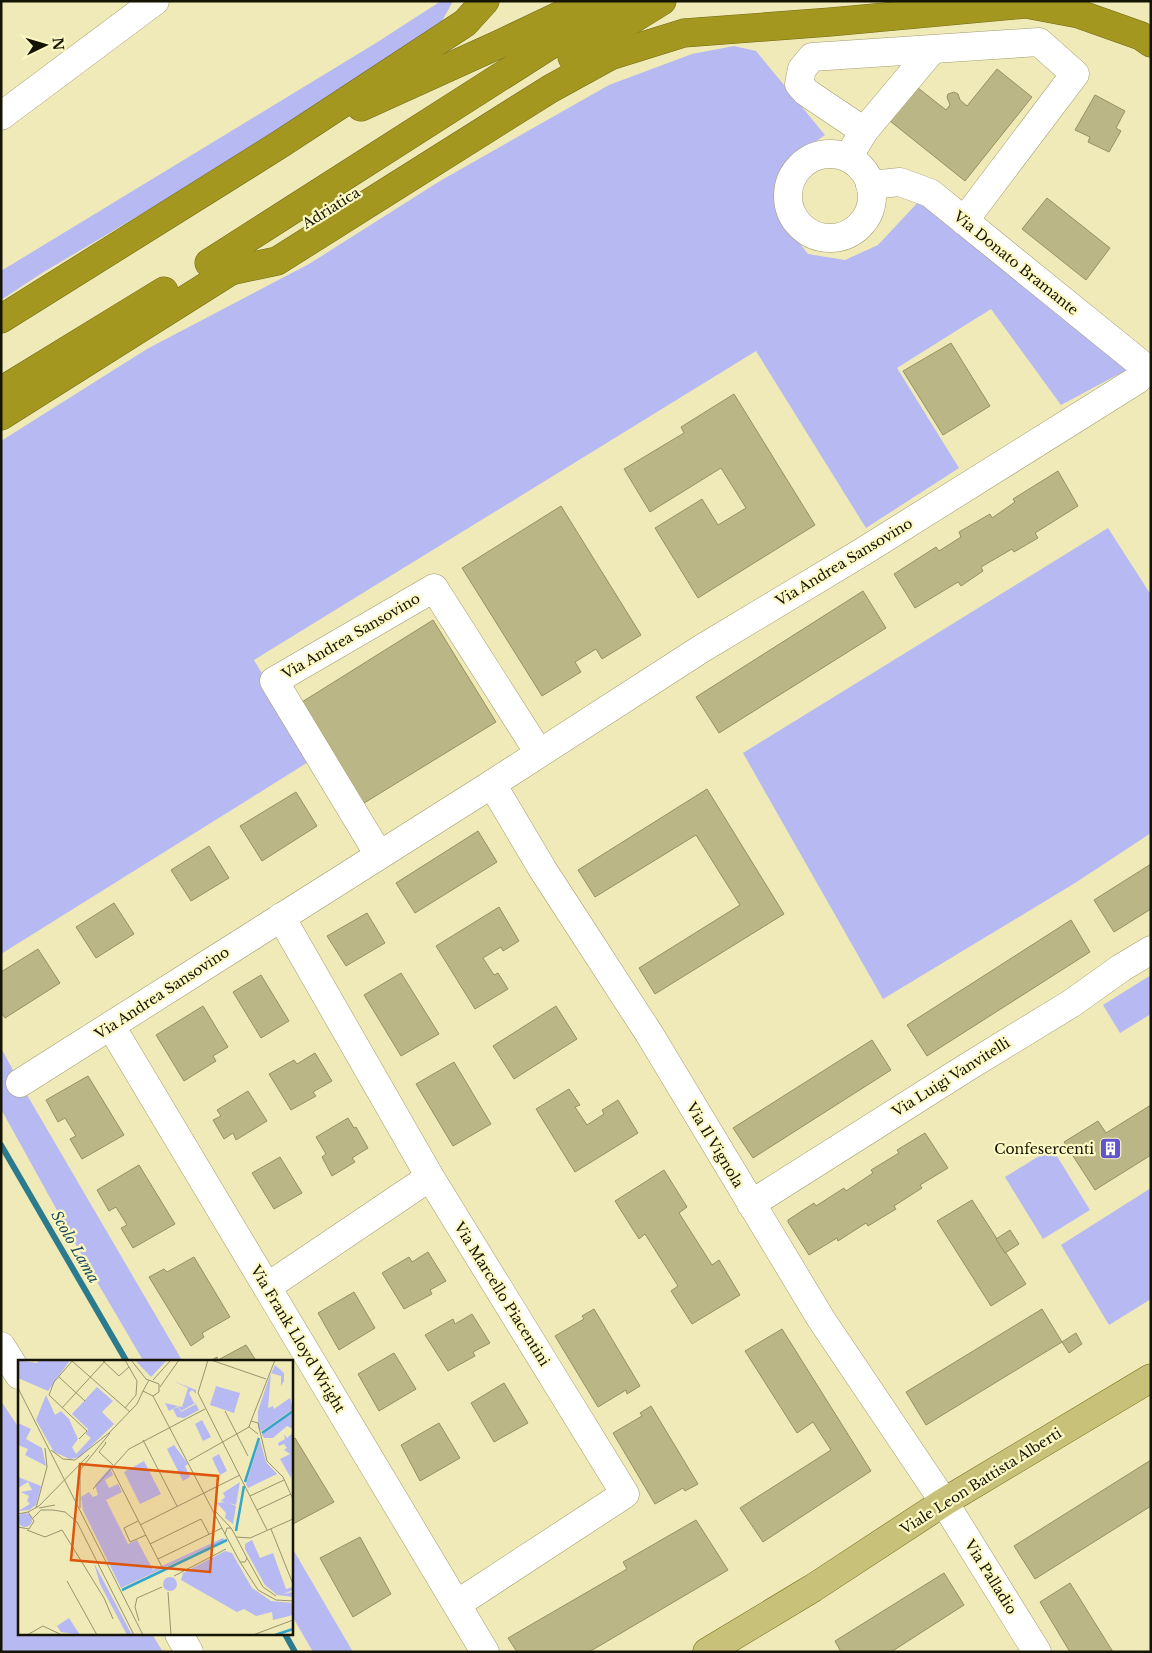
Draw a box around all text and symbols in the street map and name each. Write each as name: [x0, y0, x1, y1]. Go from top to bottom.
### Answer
north arrow: [20, 20, 70, 70]
text: N: [48, 37, 67, 51]
street label: Adriatica: [298, 183, 363, 233]
street label: Via Donato Bramante: [949, 206, 1082, 319]
street label: Via Andrea Sansovino: [771, 514, 916, 611]
street label: Via Andrea Sansovino: [278, 589, 423, 683]
street label: Via Andrea Sansovino: [91, 943, 233, 1044]
street label: Via Luigi Vanvitelli: [888, 1033, 1013, 1121]
street label: Via Il Vignola: [682, 1098, 748, 1191]
building icon: Confesercenti: [1098, 1137, 1122, 1161]
place label: Confesercenti: [994, 1140, 1094, 1158]
water label: Scolo Lama: [47, 1207, 104, 1286]
street label: Via Marcello Piacentini: [450, 1218, 554, 1370]
street label: Via Frank Lloyd Wright: [246, 1261, 350, 1417]
inset map: [18, 1360, 292, 1636]
street label: Viale Leon Battista Alberti: [896, 1424, 1065, 1539]
street label: Via Palladio: [960, 1535, 1021, 1618]

